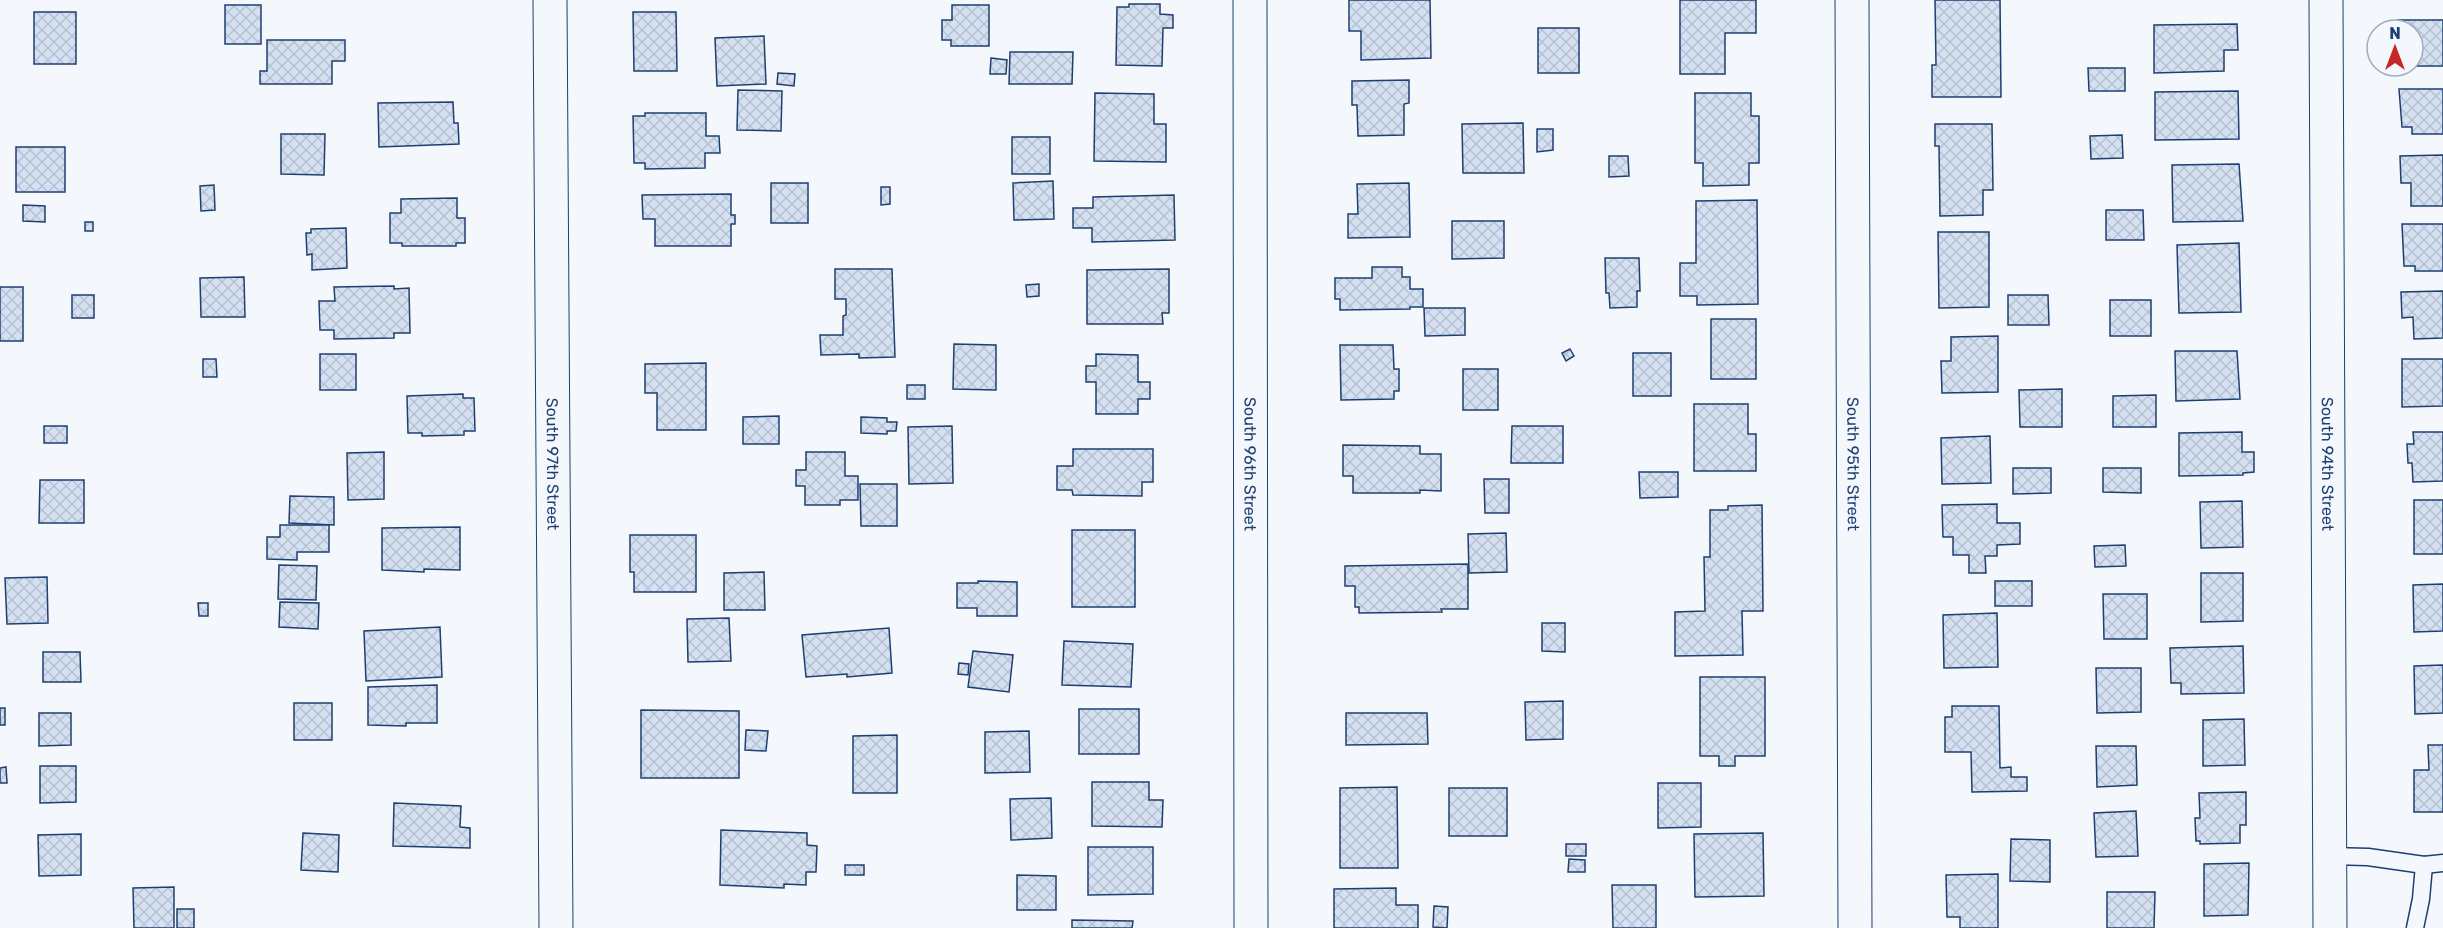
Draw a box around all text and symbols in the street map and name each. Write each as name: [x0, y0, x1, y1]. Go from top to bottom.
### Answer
north arrow: [2365, 18, 2425, 78]
text: N: [2389, 24, 2401, 43]
street label: South 96th Street: [1241, 397, 1260, 531]
street label: South 95th Street: [1844, 397, 1863, 531]
street label: South 94th Street: [2318, 397, 2338, 531]
street label: South 97th Street: [543, 398, 563, 530]

